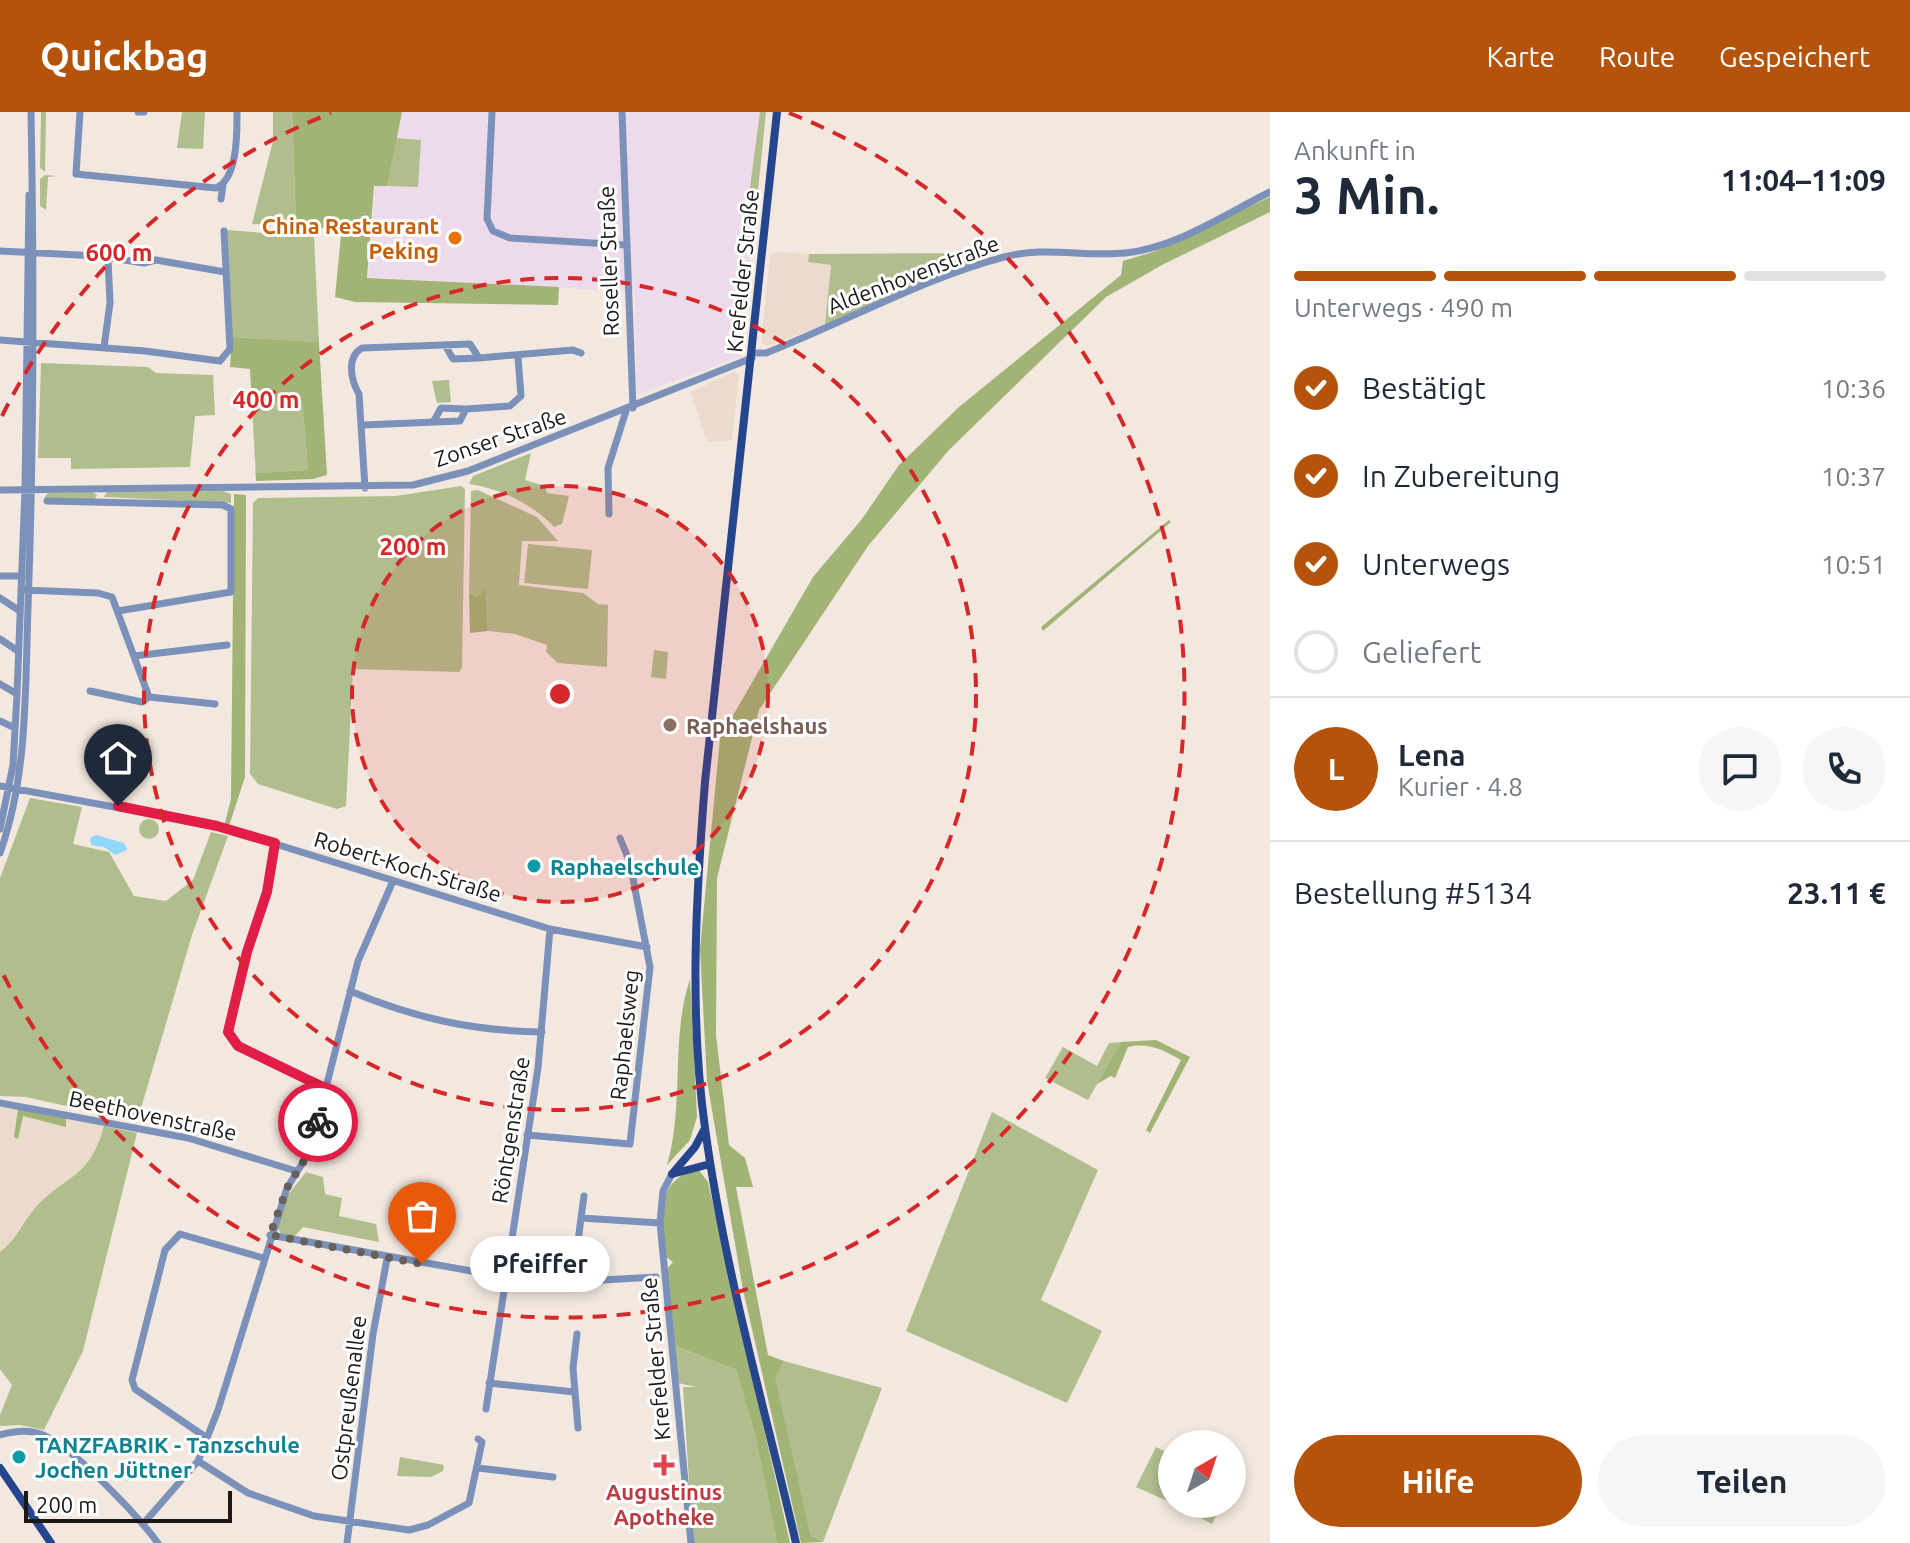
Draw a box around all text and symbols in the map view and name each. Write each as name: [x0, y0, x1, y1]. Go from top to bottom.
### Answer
text: Quickbag: [40, 35, 208, 77]
text: Karte: [1486, 41, 1555, 72]
text: Route: [1599, 41, 1675, 72]
text: Gespeichert: [1719, 41, 1870, 72]
text: Ankunft in: [1294, 136, 1416, 165]
text: 11:04–11:09: [1721, 163, 1886, 197]
text: 3 Min.: [1294, 166, 1440, 224]
street label: Roseller Straße: [593, 185, 623, 337]
street label: Krefelder Straße: [721, 188, 763, 354]
place label: China Restaurant Peking: [262, 213, 439, 263]
marker: China Restaurant Peking: [446, 229, 464, 247]
street label: Aldenhovenstraße: [824, 230, 1002, 318]
text: 600 m: [86, 239, 152, 266]
text: Unterwegs · 490 m: [1294, 293, 1513, 322]
icon: check: [1294, 366, 1338, 410]
text: Bestätigt: [1362, 371, 1486, 405]
text: 10:36: [1821, 374, 1886, 403]
text: 400 m: [233, 386, 299, 413]
street label: Zonser Straße: [431, 403, 569, 471]
icon: check: [1294, 454, 1338, 498]
text: In Zubereitung: [1362, 459, 1560, 493]
text: 10:37: [1821, 462, 1886, 491]
text: 200 m: [380, 533, 446, 560]
icon: check: [1294, 542, 1338, 586]
text: Unterwegs: [1362, 547, 1510, 581]
text: 10:51: [1821, 550, 1886, 579]
text: Geliefert: [1362, 635, 1481, 669]
centre of rings: [546, 680, 574, 708]
place label: Raphaelshaus: [686, 713, 828, 738]
marker: Raphaelshaus: [661, 716, 679, 734]
pin: [84, 724, 152, 806]
button: chat: [1698, 727, 1782, 811]
button: phone: [1802, 727, 1886, 811]
icon: home: [96, 736, 140, 780]
text: Lena: [1398, 738, 1466, 772]
text: L: [1328, 752, 1344, 786]
text: Kurier · 4.8: [1398, 772, 1523, 801]
street label: Robert-Koch-Straße: [311, 826, 505, 906]
place label: Raphaelschule: [550, 854, 700, 879]
marker: Raphaelschule: [525, 857, 543, 875]
text: Bestellung #5134: [1294, 876, 1532, 910]
text: 23.11 €: [1787, 876, 1886, 910]
street label: Raphaelsweg: [605, 969, 643, 1101]
street label: Röntgenstraße: [486, 1055, 534, 1205]
courier: [278, 1082, 358, 1162]
street label: Beethovenstraße: [67, 1085, 239, 1145]
icon: bike: [296, 1100, 340, 1144]
pin: [388, 1182, 456, 1264]
icon: bag: [400, 1194, 444, 1238]
callout: Pfeiffer: [470, 1236, 610, 1292]
text: Pfeiffer: [492, 1249, 588, 1278]
street label: Krefelder Straße: [635, 1276, 675, 1442]
street label: Ostpreußenallee: [325, 1314, 371, 1482]
north arrow: [1158, 1430, 1246, 1518]
map controls: [1158, 1430, 1246, 1518]
place label: TANZFABRIK - Tanzschule Jochen Jüttner: [35, 1432, 300, 1482]
button: Hilfe: [1294, 1435, 1582, 1527]
button: Teilen: [1598, 1435, 1886, 1527]
marker: TANZFABRIK - Tanzschule Jochen Jüttner: [10, 1448, 28, 1466]
marker: Augustinus Apotheke: [655, 1456, 673, 1474]
place label: Augustinus Apotheke: [606, 1479, 722, 1529]
scale bar: [24, 1487, 232, 1523]
text: 200 m: [36, 1492, 97, 1517]

